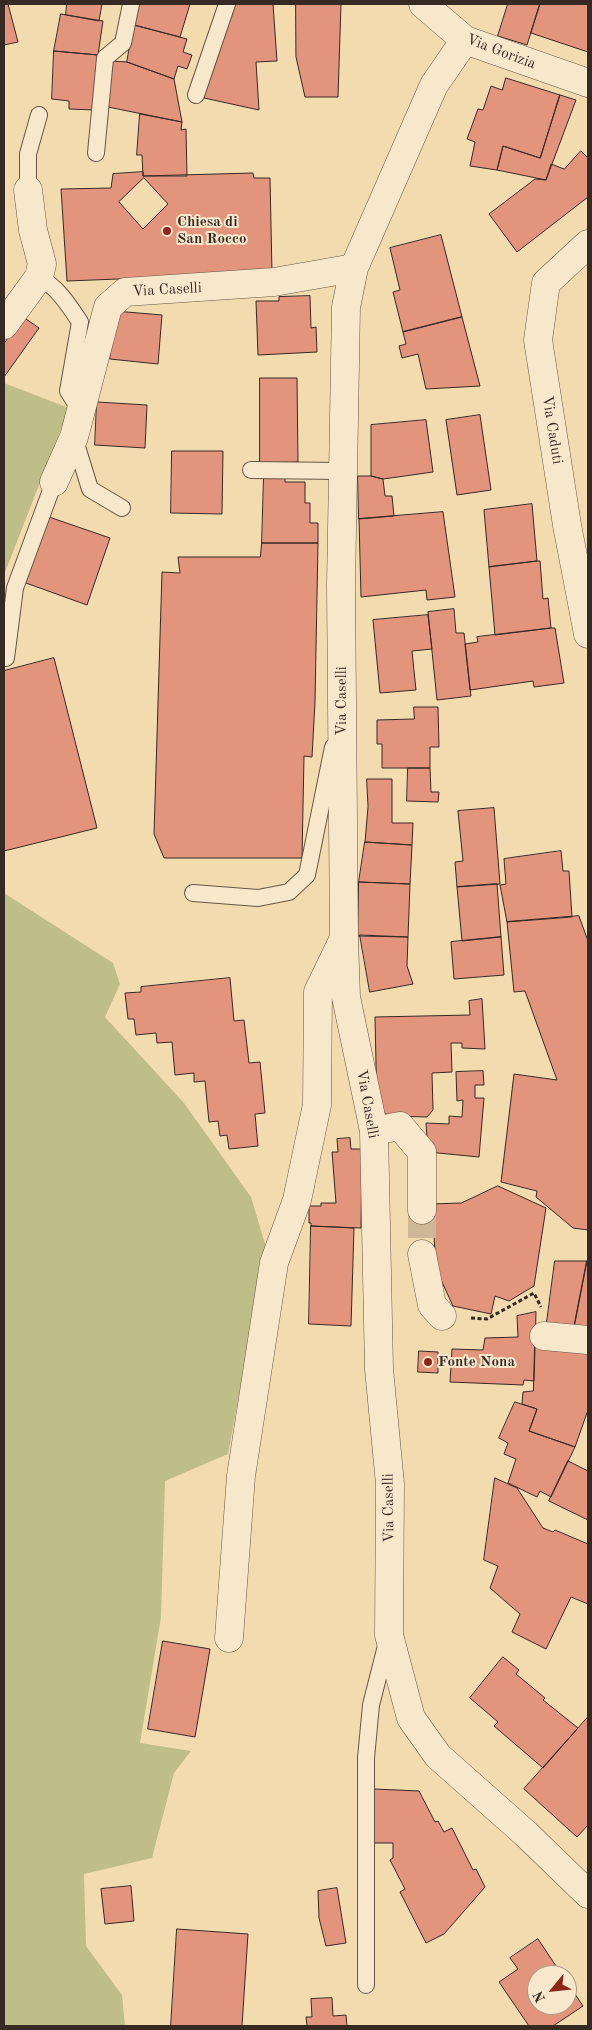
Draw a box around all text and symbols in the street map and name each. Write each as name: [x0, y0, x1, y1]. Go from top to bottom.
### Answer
street label: Via Gorizia: [464, 31, 538, 73]
place label: Chiesa di San Rocco: [177, 213, 247, 248]
marker: Chiesa di San Rocco: [161, 225, 173, 237]
street label: Via Caselli: [132, 279, 202, 301]
street label: Via Caduti: [538, 394, 566, 466]
street label: Via Caselli: [333, 666, 351, 736]
street label: Via Caselli: [352, 1068, 382, 1140]
place label: Fonte Nona: [438, 1353, 515, 1371]
marker: Fonte Nona: [422, 1356, 434, 1368]
street label: Via Caselli: [379, 1473, 399, 1543]
north arrow: [527, 1965, 577, 2015]
text: N: [531, 1989, 548, 2005]

